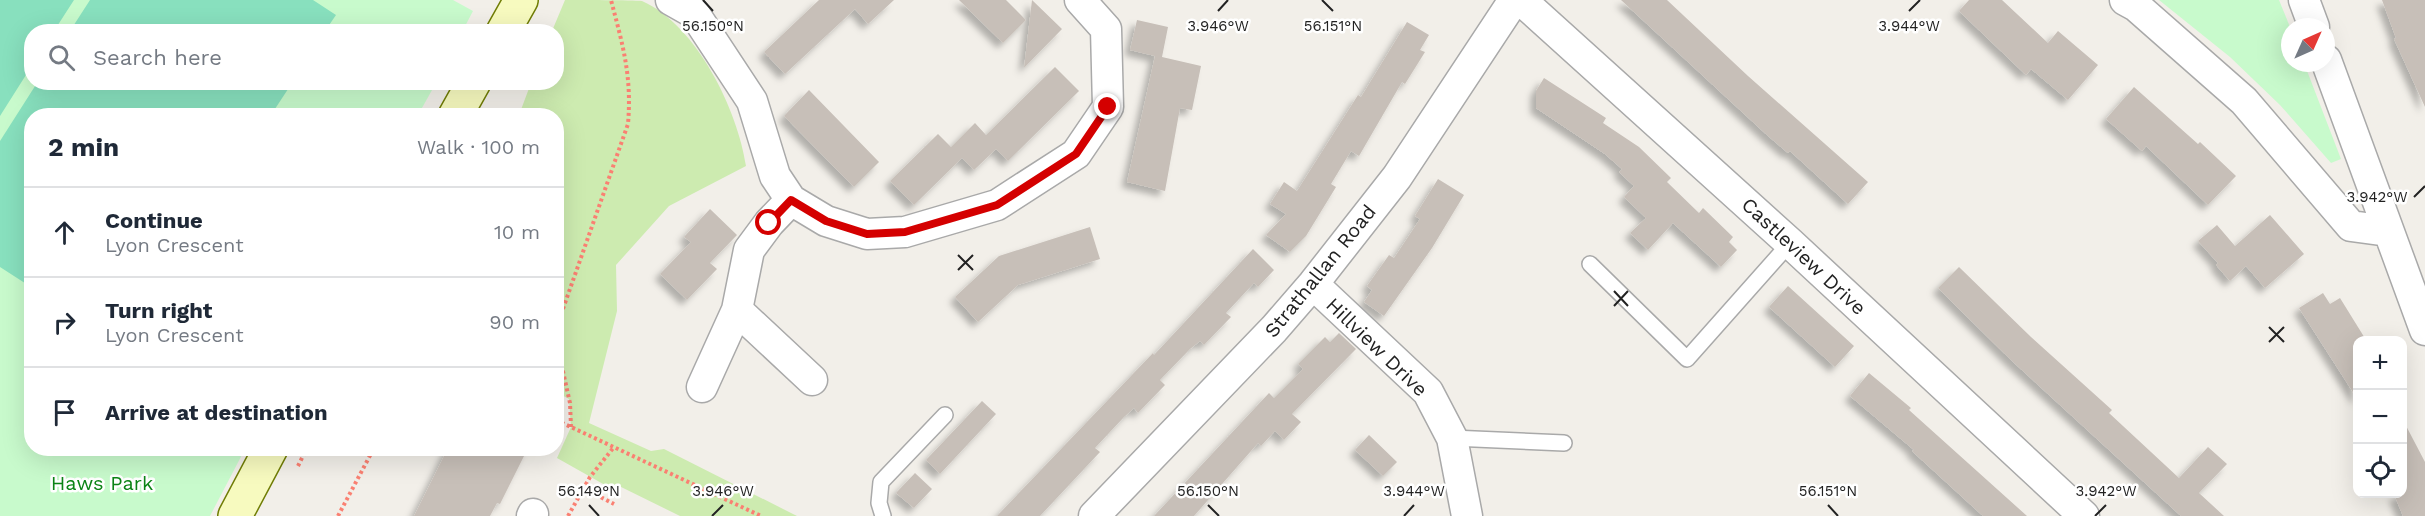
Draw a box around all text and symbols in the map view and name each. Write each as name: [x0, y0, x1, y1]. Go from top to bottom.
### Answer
text: 56.150°N: [682, 17, 744, 35]
text: 3.946°W: [1187, 17, 1249, 35]
text: 56.151°N: [1304, 17, 1362, 35]
text: 3.944°W: [1878, 17, 1940, 35]
north arrow: [2281, 18, 2335, 72]
search box: [24, 24, 564, 90]
icon: search: [45, 41, 78, 74]
text: Search here: [93, 45, 222, 70]
route end: [1094, 93, 1120, 119]
text: 2 min: [48, 132, 119, 162]
text: Walk · 100 m: [417, 135, 540, 159]
text: 3.942°W: [2346, 188, 2408, 206]
street label: Castleview Drive: [1737, 192, 1871, 320]
street label: Strathallan Road: [1259, 200, 1381, 342]
text: Continue: [105, 208, 203, 233]
route start: [755, 209, 781, 235]
icon: ahead: [48, 216, 81, 249]
text: 10 m: [494, 220, 540, 244]
text: Lyon Crescent: [105, 233, 244, 257]
street label: Hillview Drive: [1321, 293, 1433, 401]
text: Turn right: [105, 298, 212, 323]
icon: right: [48, 306, 81, 339]
text: 90 m: [489, 310, 540, 334]
text: Lyon Crescent: [105, 323, 244, 347]
map controls: [2353, 336, 2407, 498]
button: +: [2353, 336, 2407, 390]
button: −: [2353, 390, 2407, 444]
icon: arrive: [48, 396, 81, 429]
text: Arrive at destination: [105, 400, 328, 425]
button: locate: [2353, 444, 2407, 498]
park label: Haws Park: [51, 471, 153, 495]
text: 56.149°N: [558, 482, 620, 500]
text: 3.946°W: [692, 482, 754, 500]
text: 56.150°N: [1177, 482, 1239, 500]
text: 3.944°W: [1383, 482, 1445, 500]
text: 56.151°N: [1799, 482, 1857, 500]
text: 3.942°W: [2075, 482, 2137, 500]

